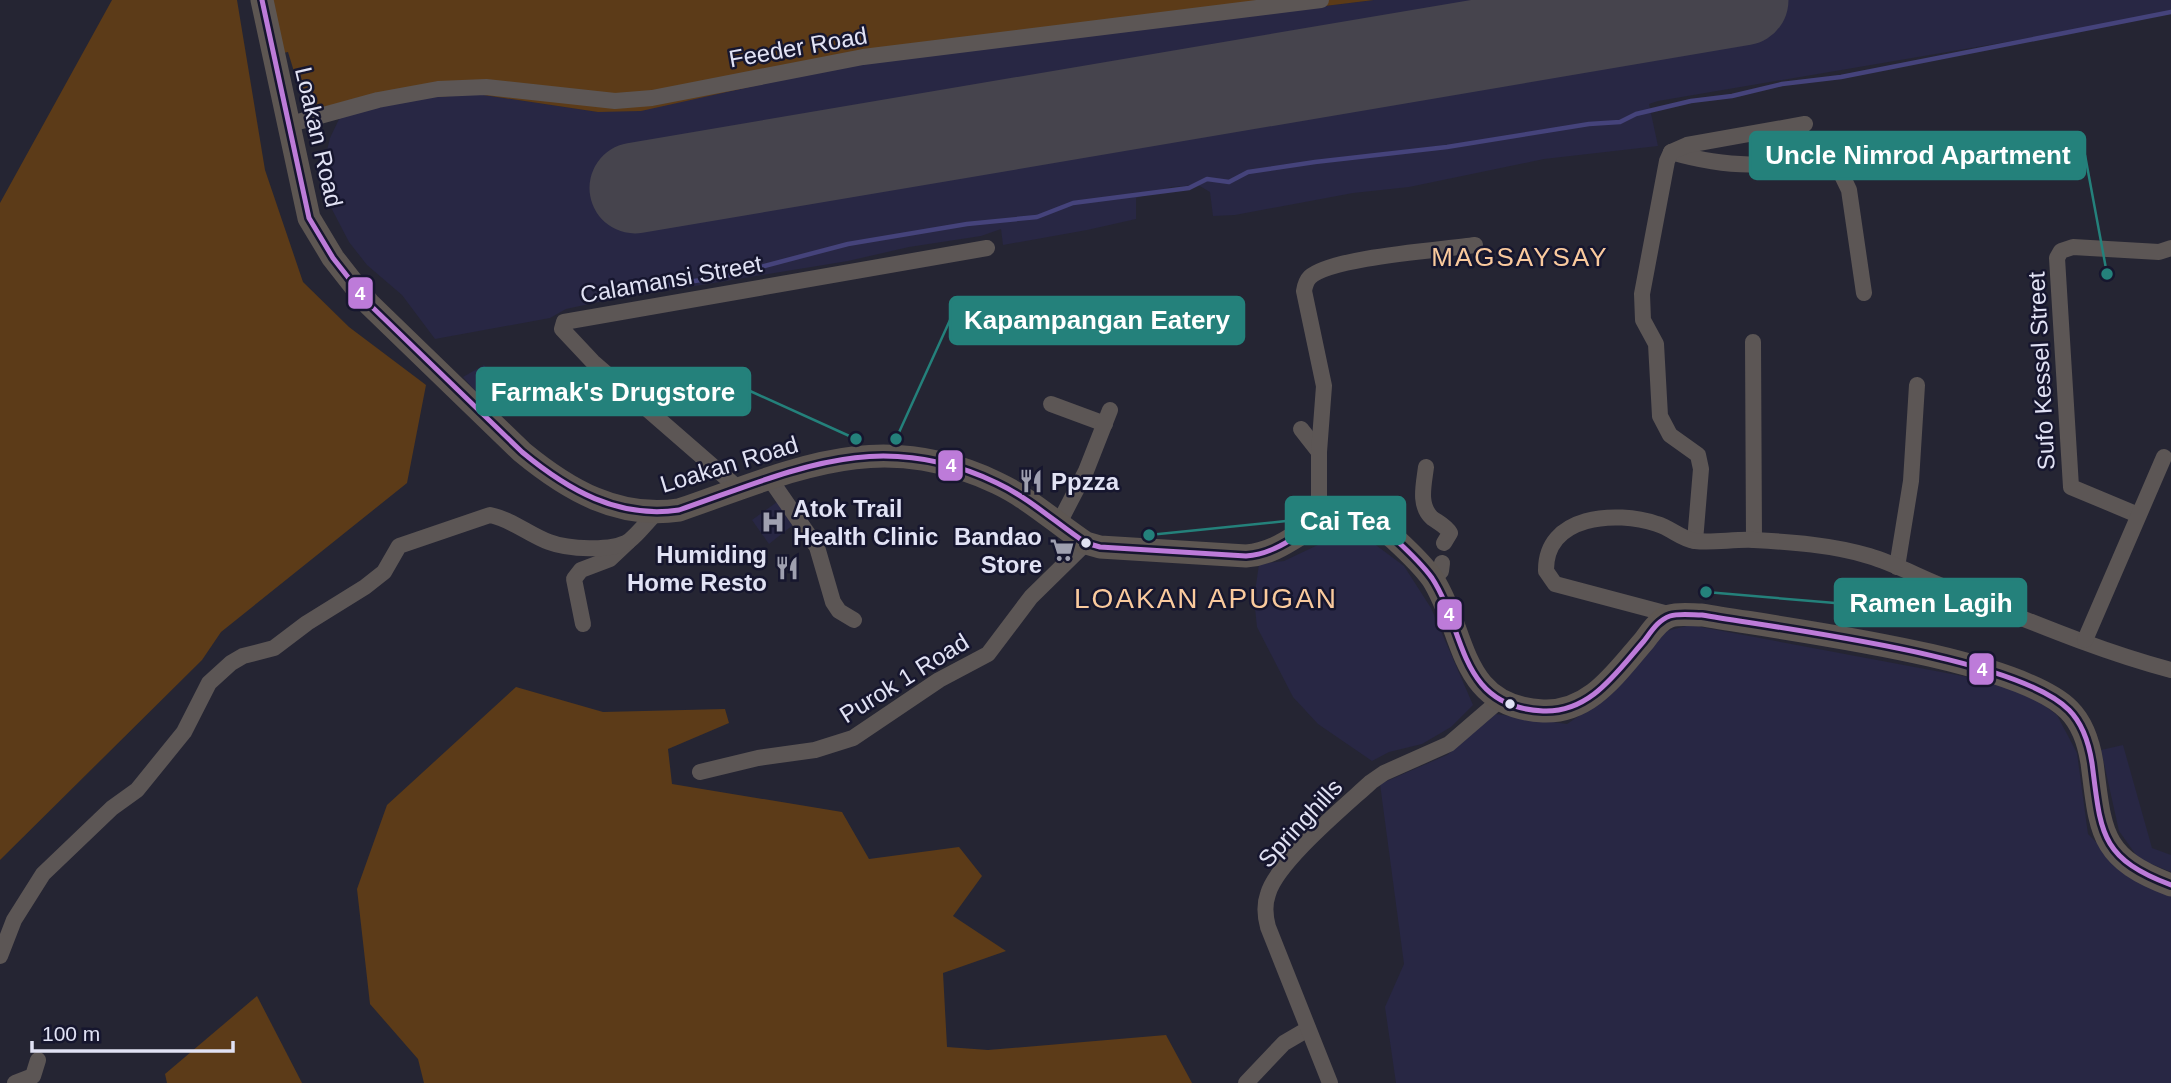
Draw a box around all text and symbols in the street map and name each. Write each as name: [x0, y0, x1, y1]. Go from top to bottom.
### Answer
street label: Feeder Road: [727, 22, 869, 72]
street label: Loakan Road: [290, 64, 348, 210]
callout: Uncle Nimrod Apartment: [1750, 132, 2085, 179]
text: Uncle Nimrod Apartment: [1765, 140, 2071, 170]
district label: MAGSAYSAY: [1431, 242, 1609, 272]
street label: Calamansi Street: [578, 250, 764, 308]
street label: Sufo Kessel Street: [2022, 271, 2060, 471]
line badge: 4: [347, 276, 374, 310]
text: 4: [355, 283, 366, 304]
callout: Kapampangan Eatery: [950, 297, 1244, 344]
text: Kapampangan Eatery: [964, 305, 1230, 335]
callout: Farmak's Drugstore: [477, 368, 750, 415]
text: Farmak's Drugstore: [491, 377, 735, 407]
street label: Loakan Road: [657, 430, 801, 498]
line badge: 4: [937, 449, 964, 482]
text: 4: [946, 455, 957, 476]
restaurant icon: Ppzza: [1017, 467, 1045, 495]
place label: Ppzza: [1051, 468, 1120, 495]
place label: Atok Trail Health Clinic: [793, 495, 938, 550]
callout: Cai Tea: [1286, 497, 1405, 544]
text: Cai Tea: [1300, 506, 1391, 536]
hospital icon: Atok Trail Health Clinic: [759, 508, 787, 536]
place label: Bandao Store: [954, 523, 1042, 578]
supermarket icon: Bandao Store: [1048, 536, 1076, 564]
unlabelled marker: [1079, 536, 1093, 550]
place label: Humiding Home Resto: [627, 541, 767, 596]
restaurant icon: Humiding Home Resto: [773, 554, 801, 582]
callout: Ramen Lagih: [1835, 579, 2026, 626]
district label: LOAKAN APUGAN: [1074, 583, 1338, 614]
text: Ramen Lagih: [1849, 588, 2013, 618]
line badge: 4: [1436, 598, 1463, 631]
text: 4: [1444, 604, 1455, 625]
street label: Purok 1 Road: [835, 628, 973, 728]
line badge: 4: [1968, 652, 1995, 686]
text: 4: [1977, 659, 1988, 680]
unlabelled marker: [1503, 697, 1517, 711]
street label: Springhills: [1252, 773, 1348, 873]
scale bar: [32, 1010, 233, 1054]
text: 100 m: [42, 1022, 100, 1045]

